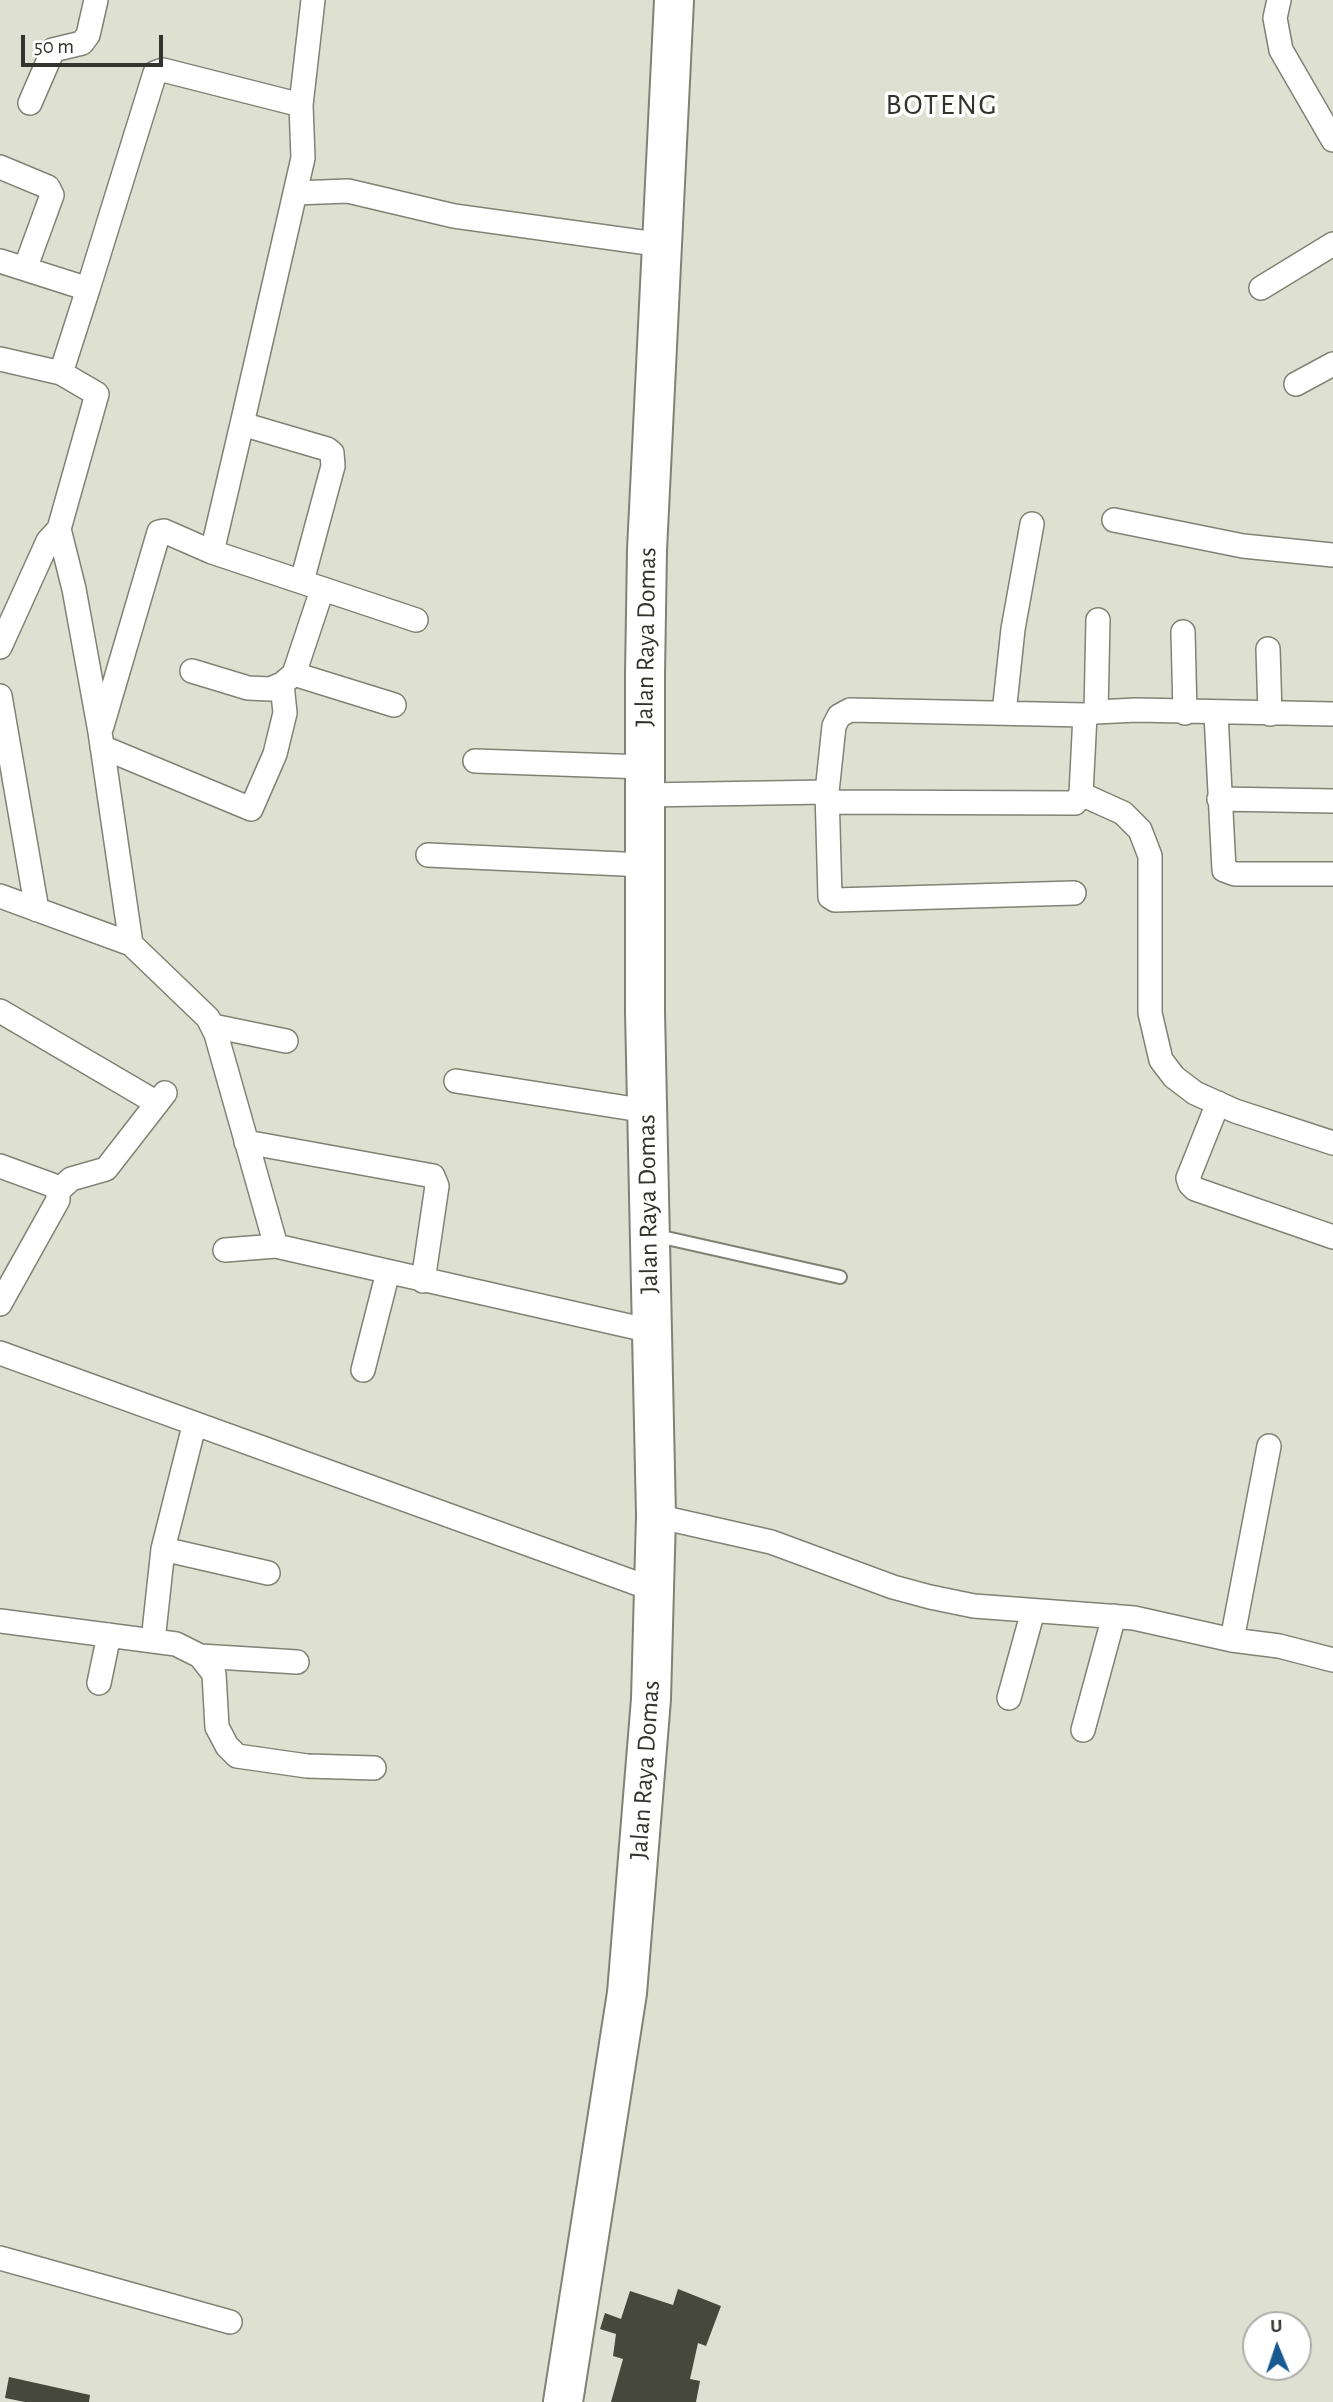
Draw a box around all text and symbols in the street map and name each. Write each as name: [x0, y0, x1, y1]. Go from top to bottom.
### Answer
scale bar: [24, 21, 166, 65]
text: 50 m: [34, 36, 74, 57]
district label: BOTENG: [886, 87, 998, 123]
street label: Jalan Raya Domas: [629, 547, 663, 727]
street label: Jalan Raya Domas: [631, 1114, 665, 1294]
street label: Jalan Raya Domas: [623, 1679, 667, 1861]
north arrow: [1242, 2311, 1312, 2381]
text: U: [1270, 2317, 1283, 2336]

